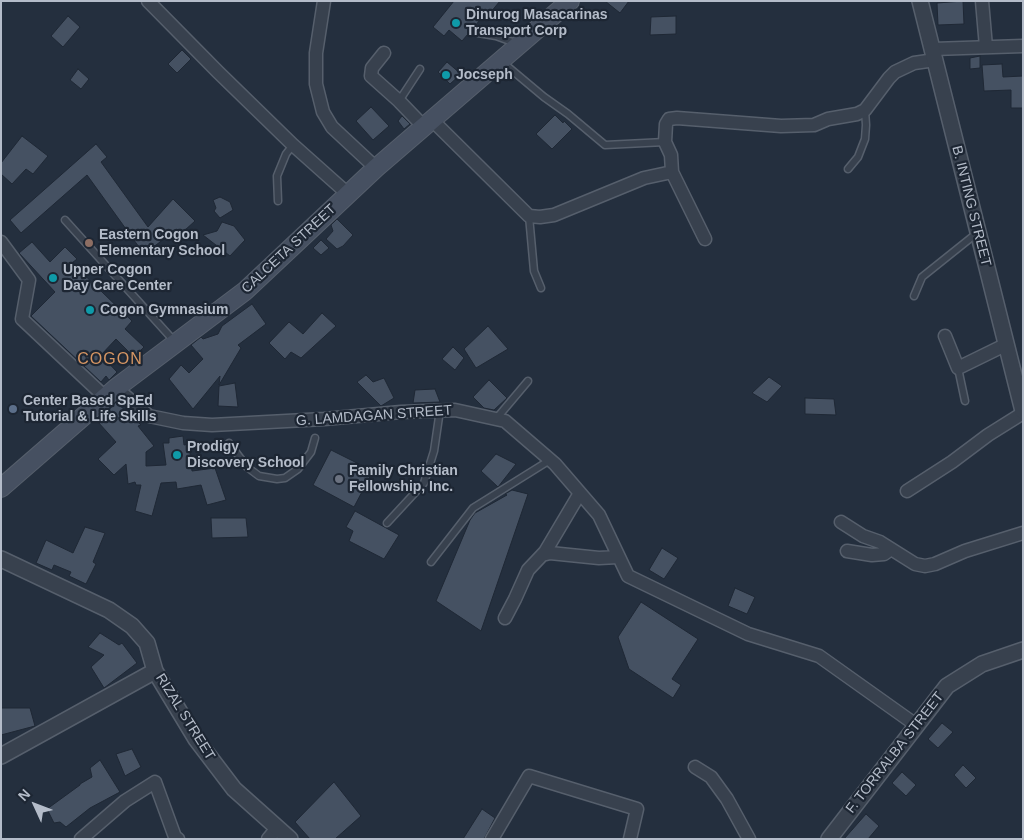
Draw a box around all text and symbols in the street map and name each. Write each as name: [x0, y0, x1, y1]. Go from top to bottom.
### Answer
place label: Dinurog Masacarinas Transport Corp: [466, 7, 608, 40]
marker: Dinurog Masacarinas Transport Corp: [450, 17, 462, 29]
place label: Jocseph: [456, 67, 513, 83]
marker: Jocseph: [440, 69, 452, 81]
street label: B. INTING STREET: [948, 144, 994, 268]
street label: CALCETA STREET: [238, 201, 340, 297]
place label: Eastern Cogon Elementary School: [99, 227, 225, 260]
marker: Eastern Cogon Elementary School: [83, 237, 95, 249]
place label: Upper Cogon Day Care Center: [63, 262, 172, 294]
marker: Upper Cogon Day Care Center: [47, 272, 59, 284]
place label: Cogon Gymnasium: [100, 302, 228, 318]
marker: Cogon Gymnasium: [84, 304, 96, 316]
district label: COGON: [77, 350, 143, 370]
place label: Center Based SpEd Tutorial & Life Skills: [23, 393, 157, 426]
street label: G. LAMDAGAN STREET: [295, 402, 453, 430]
marker: Center Based SpEd Tutorial & Life Skills: [7, 403, 19, 415]
place label: Prodigy Discovery School: [187, 439, 304, 472]
marker: Prodigy Discovery School: [171, 449, 183, 461]
place label: Family Christian Fellowship, Inc.: [349, 463, 458, 496]
marker: Family Christian Fellowship, Inc.: [333, 473, 345, 485]
street label: RIZAL STREET: [152, 671, 218, 763]
street label: F. TORRALBA STREET: [842, 689, 948, 817]
north arrow: [10, 780, 60, 830]
text: N: [15, 786, 33, 804]

